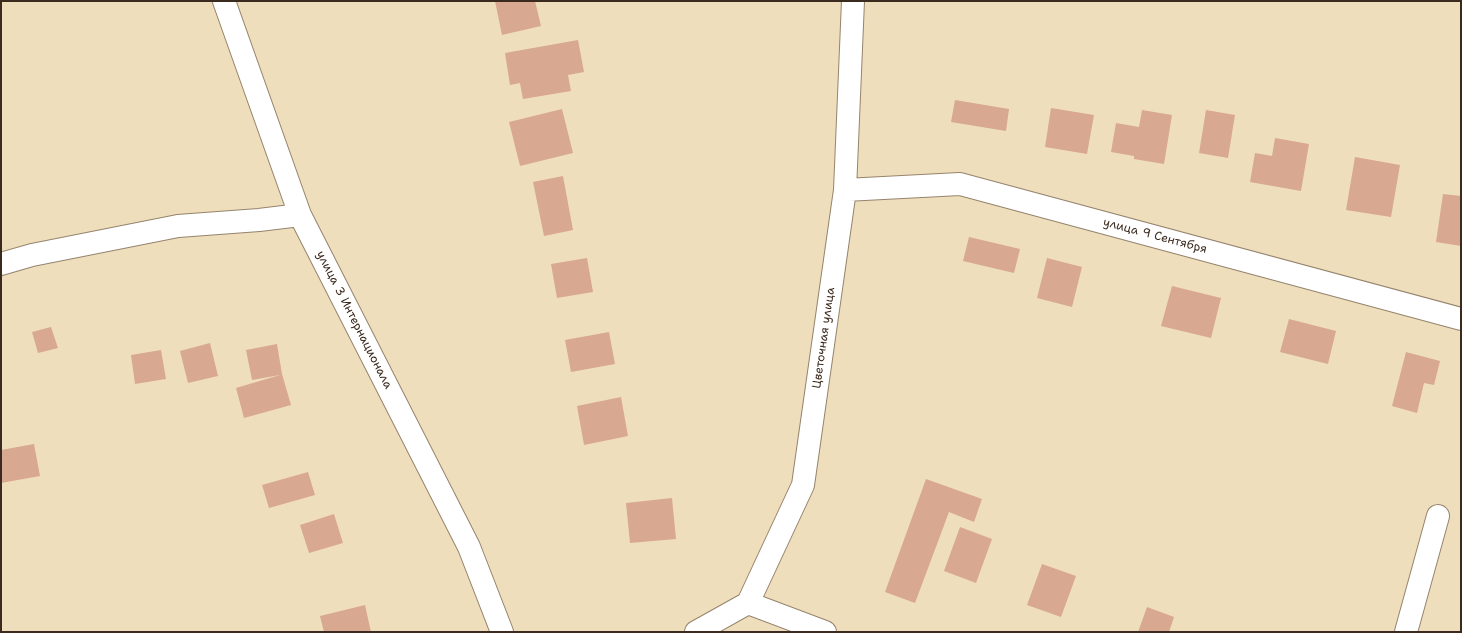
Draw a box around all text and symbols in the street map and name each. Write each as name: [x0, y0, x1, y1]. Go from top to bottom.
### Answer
street label: улица 9 Сентября: [1102, 215, 1208, 257]
street label: улица 3 Интернационала: [313, 249, 395, 391]
street label: Цветочная улица: [810, 286, 838, 390]

